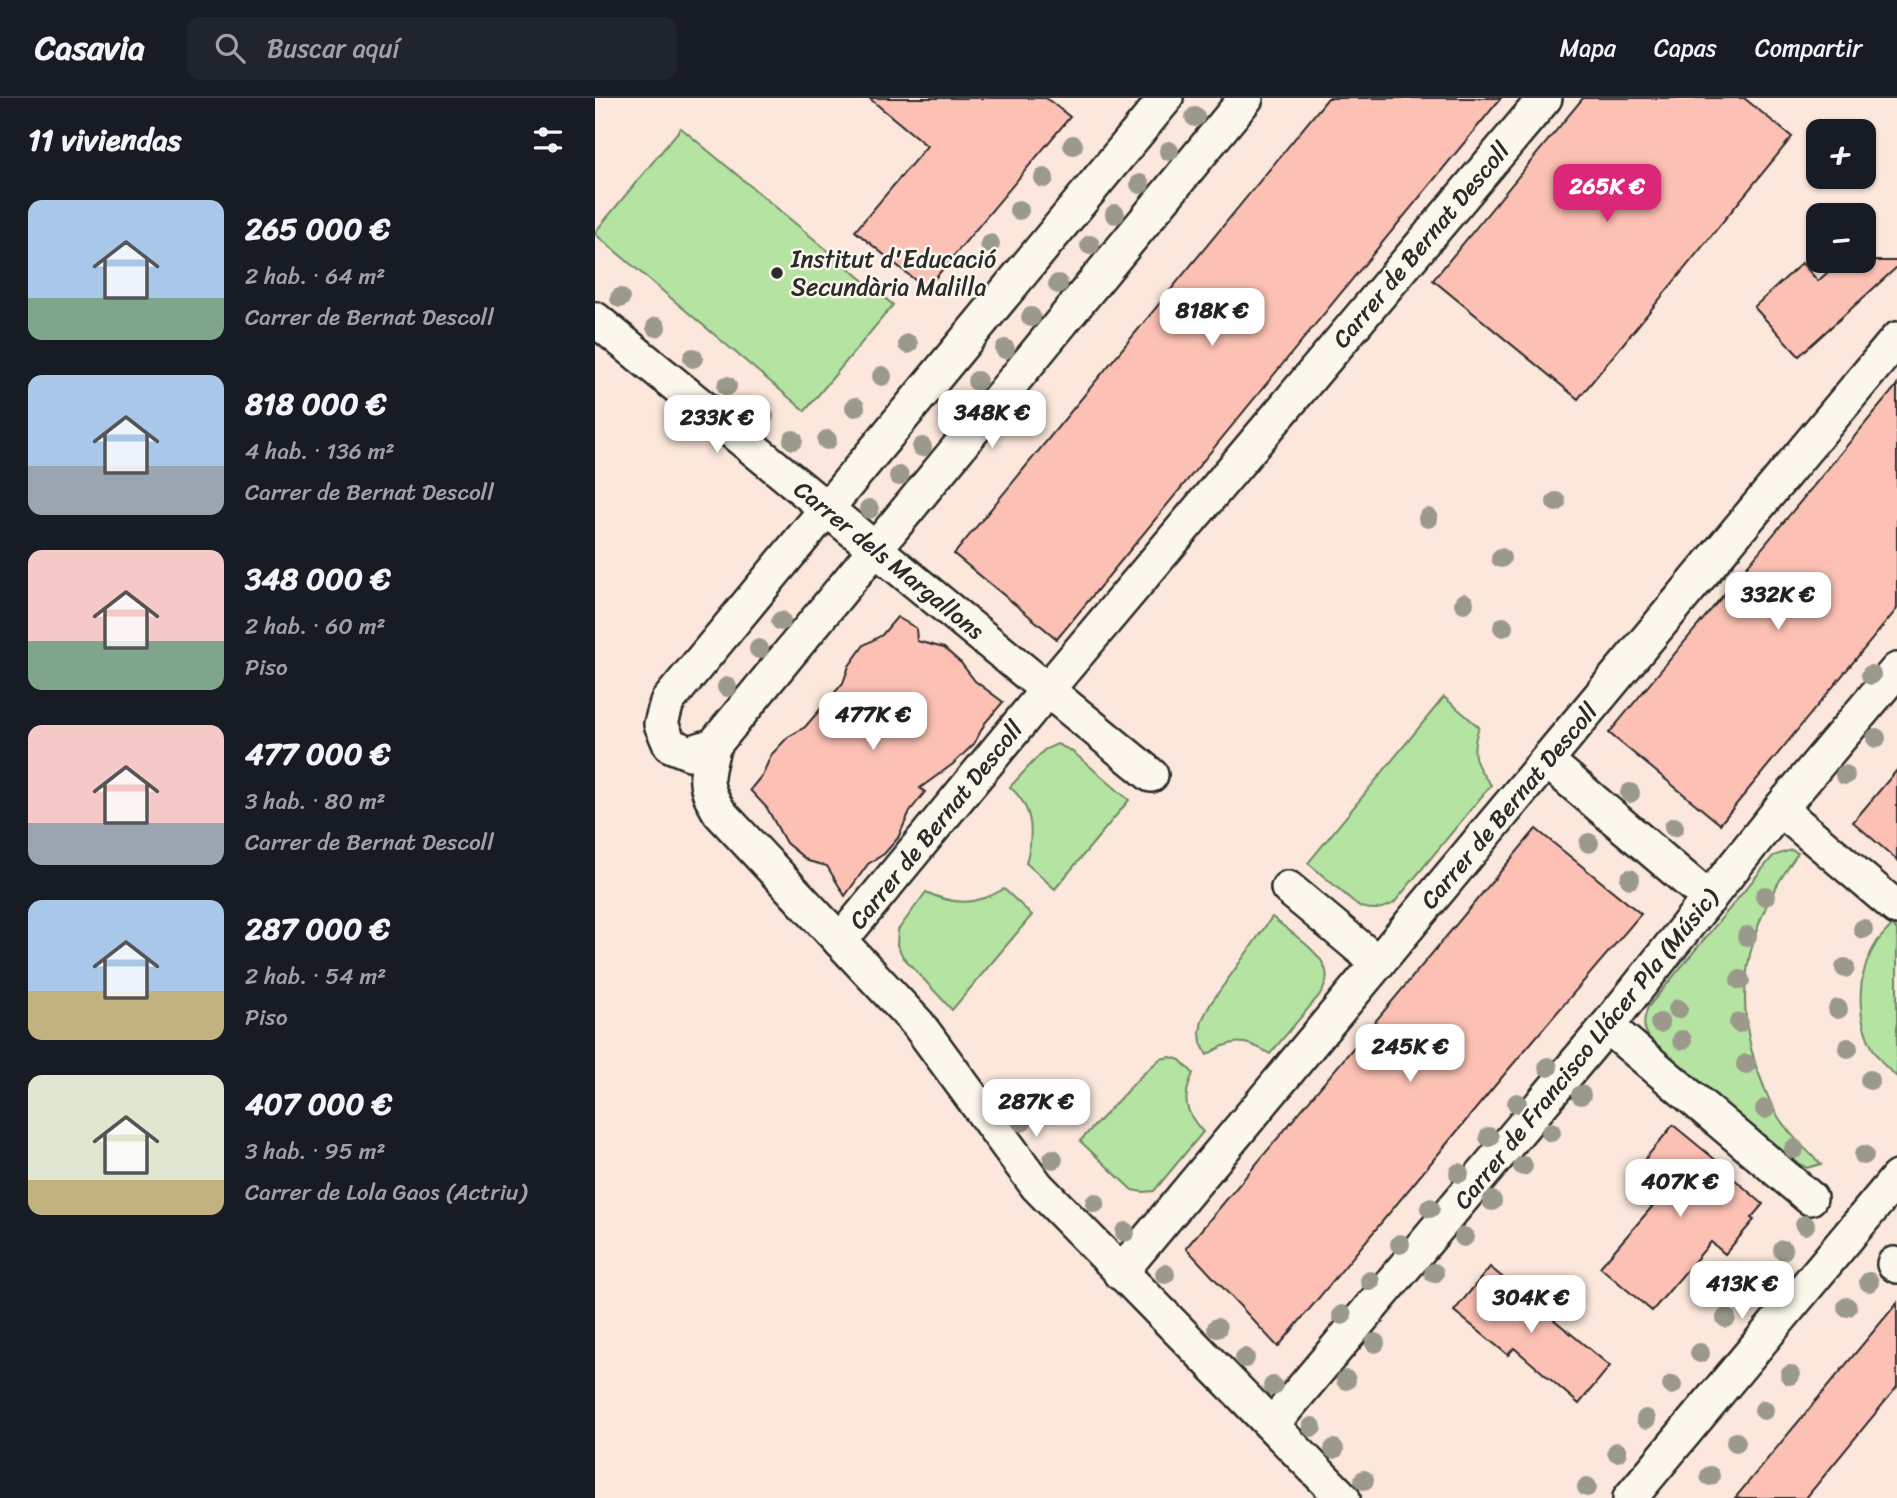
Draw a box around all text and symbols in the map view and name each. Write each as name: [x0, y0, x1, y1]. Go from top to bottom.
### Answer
search box: [187, 17, 677, 80]
text: Casavia: [35, 19, 145, 77]
text: Buscar aquí: [267, 25, 400, 71]
text: Mapa: [1560, 27, 1616, 69]
text: Capas: [1654, 27, 1717, 69]
text: Compartir: [1755, 27, 1862, 69]
icon: search: [211, 29, 249, 67]
text: 11 viviendas: [28, 113, 181, 167]
map controls: [1806, 119, 1876, 273]
button: +: [1806, 119, 1876, 189]
icon: filters: [529, 121, 567, 159]
street label: Carrer de Bernat Descoll: [1322, 131, 1521, 358]
pin: 265K €: [1550, 164, 1664, 224]
text: 265K €: [1569, 166, 1645, 207]
text: 265 000 €: [245, 202, 390, 256]
button: −: [1806, 203, 1876, 273]
icon: home: [84, 228, 168, 312]
place label: Institut d'Educació Secundària Malilla: [790, 238, 997, 308]
text: 2 hab. · 64 m²: [245, 256, 385, 297]
marker: Institut d'Educació Secundària Malilla: [769, 265, 785, 281]
pin: 818K €: [1155, 288, 1269, 348]
text: 818K €: [1176, 290, 1248, 331]
text: Carrer de Bernat Descoll: [245, 297, 494, 338]
text: 818 000 €: [245, 377, 386, 431]
pin: 348K €: [935, 390, 1049, 450]
text: 348K €: [954, 392, 1030, 433]
pin: 233K €: [660, 396, 774, 455]
text: 233K €: [680, 397, 754, 438]
icon: home: [84, 403, 168, 487]
text: 4 hab. · 136 m²: [245, 431, 395, 472]
street label: Carrer dels Margallons: [784, 469, 994, 651]
text: Carrer de Bernat Descoll: [245, 472, 494, 513]
text: 348 000 €: [245, 552, 391, 606]
pin: 332K €: [1721, 573, 1835, 632]
text: 332K €: [1741, 574, 1815, 615]
icon: home: [84, 578, 168, 662]
text: 2 hab. · 60 m²: [245, 606, 385, 647]
text: Piso: [245, 647, 288, 688]
pin: 477K €: [816, 692, 930, 752]
street label: Carrer de Bernat Descoll: [1410, 692, 1609, 919]
text: 477K €: [835, 694, 911, 735]
street label: Carrer de Bernat Descoll: [838, 710, 1035, 939]
text: 477 000 €: [245, 727, 390, 781]
icon: home: [84, 753, 168, 837]
text: 3 hab. · 80 m²: [245, 781, 386, 822]
text: Carrer de Bernat Descoll: [245, 822, 494, 863]
street label: Carrer de Francisco Llácer Pla (Músic): [1443, 878, 1730, 1219]
text: 287 000 €: [245, 902, 390, 956]
icon: home: [84, 928, 168, 1012]
text: 2 hab. · 54 m²: [245, 956, 386, 997]
text: Piso: [245, 997, 288, 1038]
pin: 245K €: [1353, 1024, 1467, 1084]
text: 245K €: [1372, 1026, 1448, 1067]
text: 407 000 €: [245, 1077, 392, 1131]
pin: 287K €: [979, 1080, 1093, 1139]
text: 287K €: [998, 1081, 1074, 1122]
icon: home: [84, 1103, 168, 1187]
text: 3 hab. · 95 m²: [245, 1131, 385, 1172]
pin: 407K €: [1623, 1160, 1737, 1219]
text: 407K €: [1641, 1161, 1719, 1202]
text: Carrer de Lola Gaos (Actriu): [245, 1172, 527, 1213]
pin: 413K €: [1685, 1262, 1799, 1321]
text: 413K €: [1706, 1263, 1778, 1304]
pin: 304K €: [1474, 1276, 1588, 1335]
text: 304K €: [1493, 1277, 1569, 1318]

